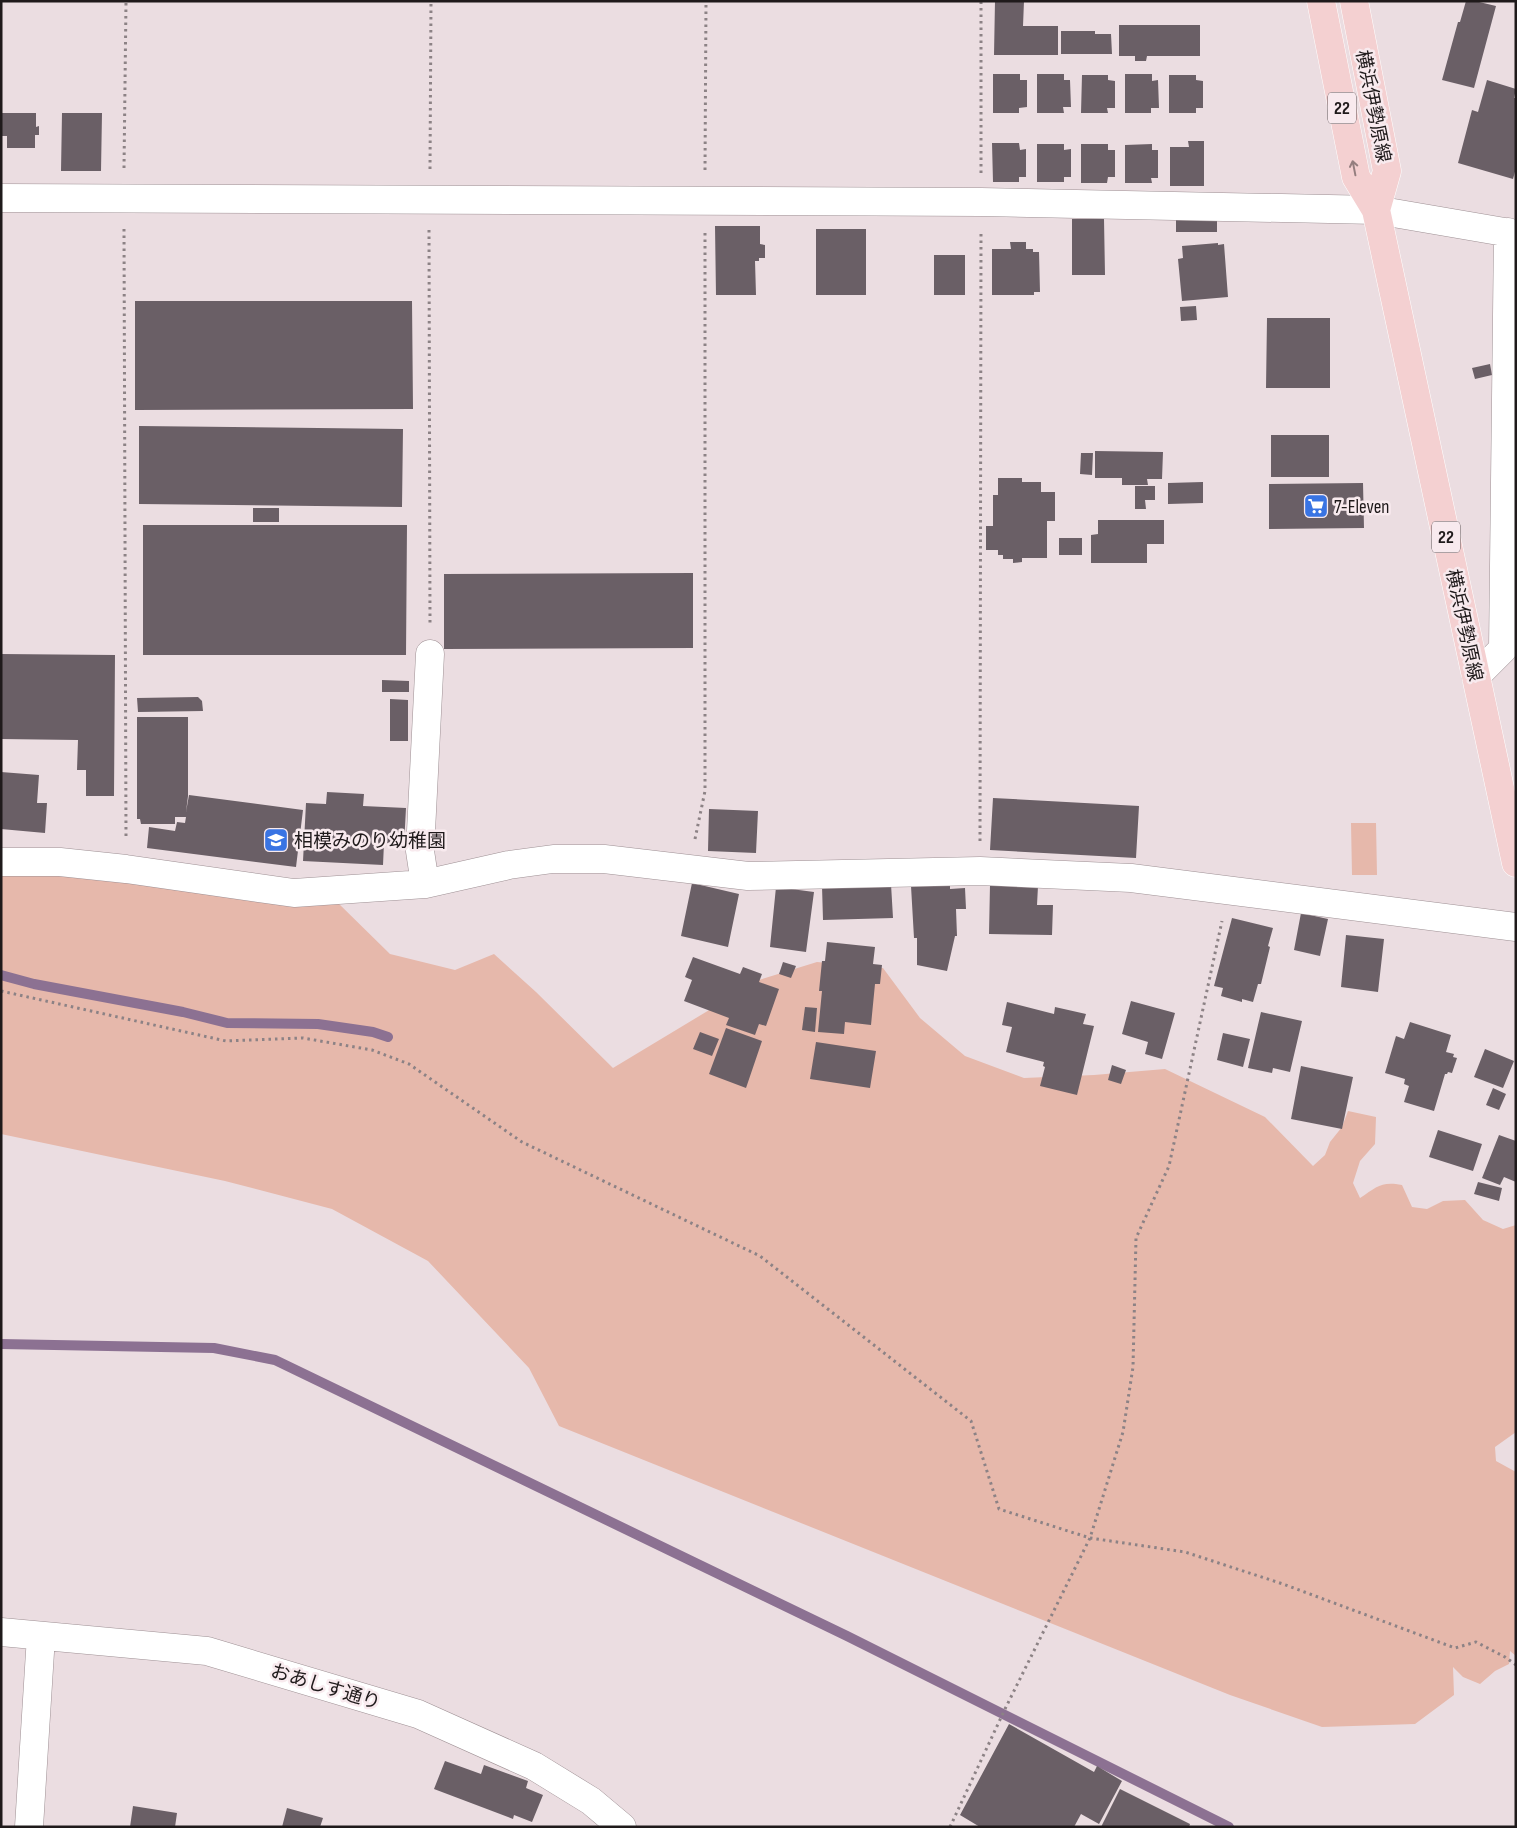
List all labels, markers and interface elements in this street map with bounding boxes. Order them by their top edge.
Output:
street label: 横浜伊勢原線 [1350,48,1395,164]
road number: 22 [1328,92,1356,124]
one-way arrow [1349,160,1358,176]
supermarket icon: 7-Eleven [1303,493,1329,519]
place label: 7-Eleven [1334,496,1389,519]
road number: 22 [1432,522,1460,552]
street label: 横浜伊勢原線 [1440,567,1487,683]
school or university icon: 相模みのり幼稚園 [263,827,289,853]
place label: 相模みのり幼稚園 [294,830,446,853]
street label: おあしす通り [268,1660,383,1715]

